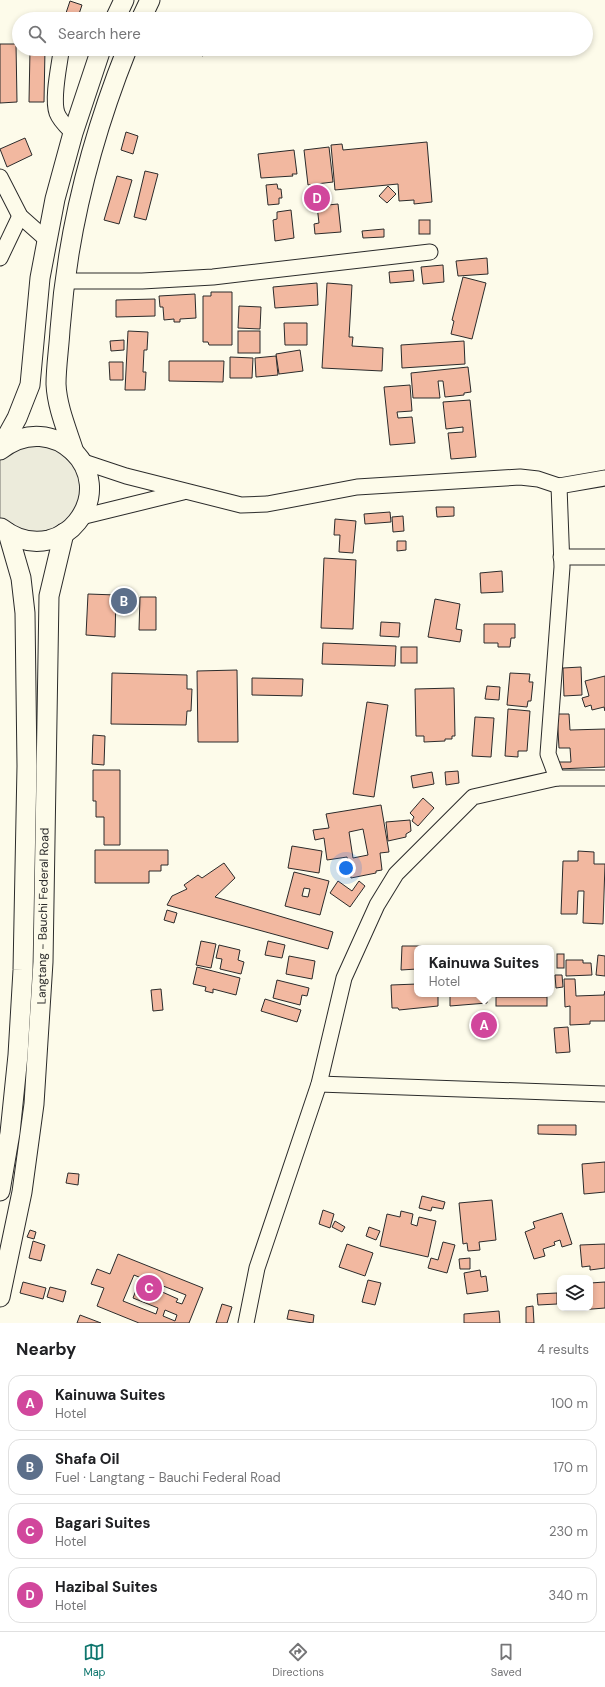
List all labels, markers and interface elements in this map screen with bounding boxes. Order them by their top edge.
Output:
search box [12,12,593,56]
icon: search [26,23,48,45]
text: Search here [58,24,141,44]
pin: D [304,183,330,213]
pin: B [111,586,137,616]
street label: Langtang - Bauchi Federal Road [33,828,53,1004]
your location [336,858,356,878]
popup [414,945,554,997]
text: Kainuwa Suites [429,953,539,973]
text: Hotel [429,973,460,990]
pin: A [471,1010,497,1040]
pin: C [136,1273,162,1303]
map controls [557,1275,593,1311]
button: layers [557,1275,593,1311]
text: Nearby [16,1338,76,1360]
text: 4 results [537,1341,589,1358]
text: Kainuwa Suites [55,1385,166,1405]
text: A [25,1395,35,1412]
text: 100 m [551,1395,588,1412]
text: Hotel [55,1405,87,1422]
text: Shafa Oil [55,1449,120,1469]
text: B [26,1459,34,1476]
text: 170 m [553,1459,588,1476]
text: Fuel · Langtang - Bauchi Federal Road [55,1469,281,1486]
text: Bagari Suites [55,1513,151,1533]
text: C [25,1523,35,1540]
text: 230 m [549,1523,588,1540]
text: Hotel [55,1533,87,1550]
text: Hazibal Suites [55,1577,158,1597]
text: D [25,1587,35,1604]
text: 340 m [548,1587,588,1604]
text: Hotel [55,1597,87,1614]
tab: Map [83,1641,106,1679]
tab: Directions [272,1641,324,1679]
tab: Saved [491,1641,522,1679]

